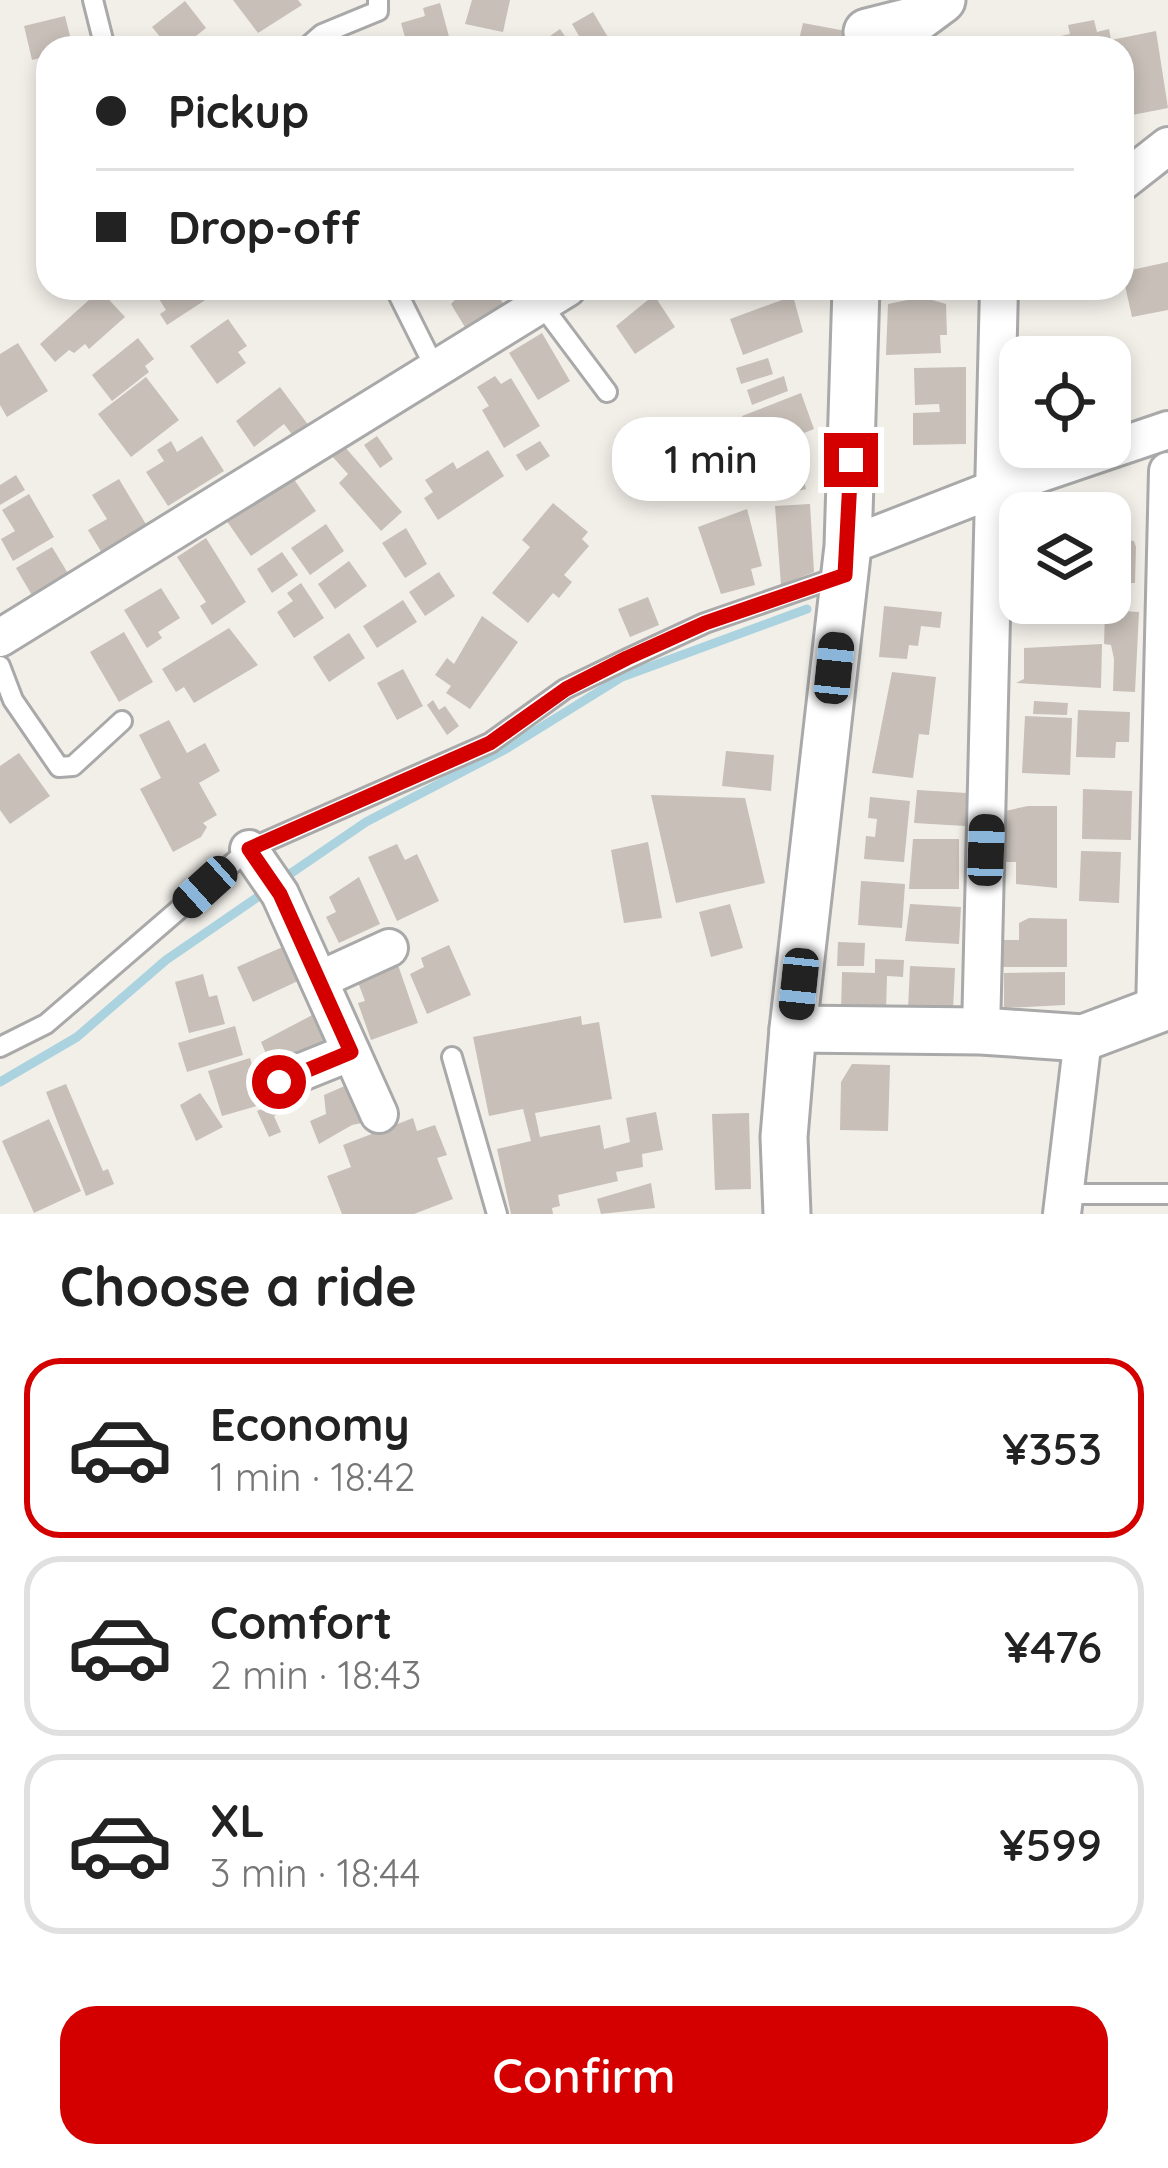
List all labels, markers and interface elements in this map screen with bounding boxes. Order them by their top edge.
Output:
text: Pickup [168,83,309,139]
text: Drop-off [168,199,360,255]
map controls [999,336,1131,624]
button: locate [999,336,1131,468]
callout: 1 min [611,418,809,502]
route end [824,433,878,487]
text: 1 min [664,434,758,483]
button: layers [999,492,1131,624]
car [812,630,856,706]
car [967,813,1005,887]
car [166,850,244,924]
car [777,946,821,1022]
route start [252,1055,306,1109]
text: Choose a ride [60,1252,417,1320]
icon: car [66,1394,174,1502]
text: Economy [210,1396,410,1452]
text: ¥353 [1002,1420,1102,1476]
text: 1 min · 18:42 [210,1452,415,1501]
icon: car [66,1592,174,1700]
text: Comfort [210,1594,392,1650]
text: ¥476 [1004,1618,1102,1674]
text: 2 min · 18:43 [210,1650,421,1699]
icon: car [66,1790,174,1898]
text: XL [210,1792,265,1848]
text: ¥599 [999,1816,1102,1872]
text: 3 min · 18:44 [210,1848,420,1897]
button: Confirm [60,2006,1108,2144]

